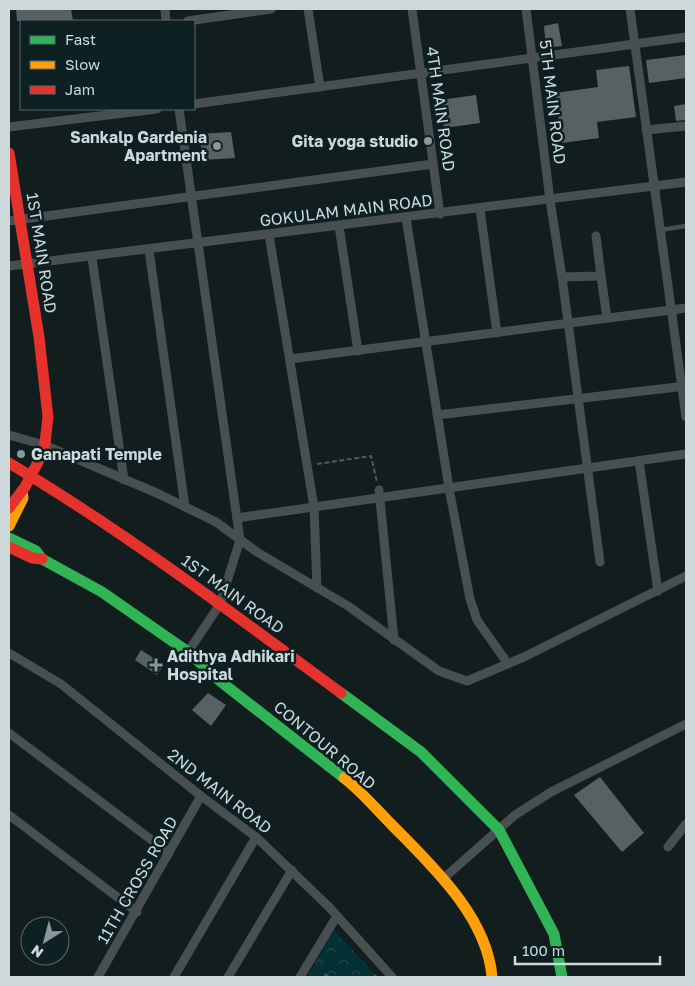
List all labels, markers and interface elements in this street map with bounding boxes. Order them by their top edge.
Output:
legend [20,20,195,110]
text: Fast [65,30,96,48]
street label: 5TH MAIN ROAD [535,39,571,165]
street label: 4TH MAIN ROAD [422,45,460,173]
text: Slow [65,55,100,73]
text: Jam [65,80,95,98]
place label: Sankalp Gardenia Apartment [70,127,207,165]
place label: Gita yoga studio [292,131,418,151]
marker: Gita yoga studio [422,135,434,147]
marker: Sankalp Gardenia Apartment [211,140,223,152]
street label: GOKULAM MAIN ROAD [258,189,434,231]
street label: 1ST MAIN ROAD [23,191,61,315]
place label: Ganapati Temple [31,444,162,464]
marker: Ganapati Temple [15,448,27,460]
street label: 1ST MAIN ROAD [178,550,288,638]
place label: Adithya Adhikari Hospital [167,646,295,684]
marker: Adithya Adhikari Hospital [149,658,163,672]
street label: CONTOUR ROAD [270,696,380,794]
street label: 2ND MAIN ROAD [164,744,276,838]
street label: 11TH CROSS ROAD [92,813,182,947]
north arrow [20,916,70,966]
scale bar [515,934,660,966]
text: 100 m [522,941,565,959]
text: N [28,942,46,962]

